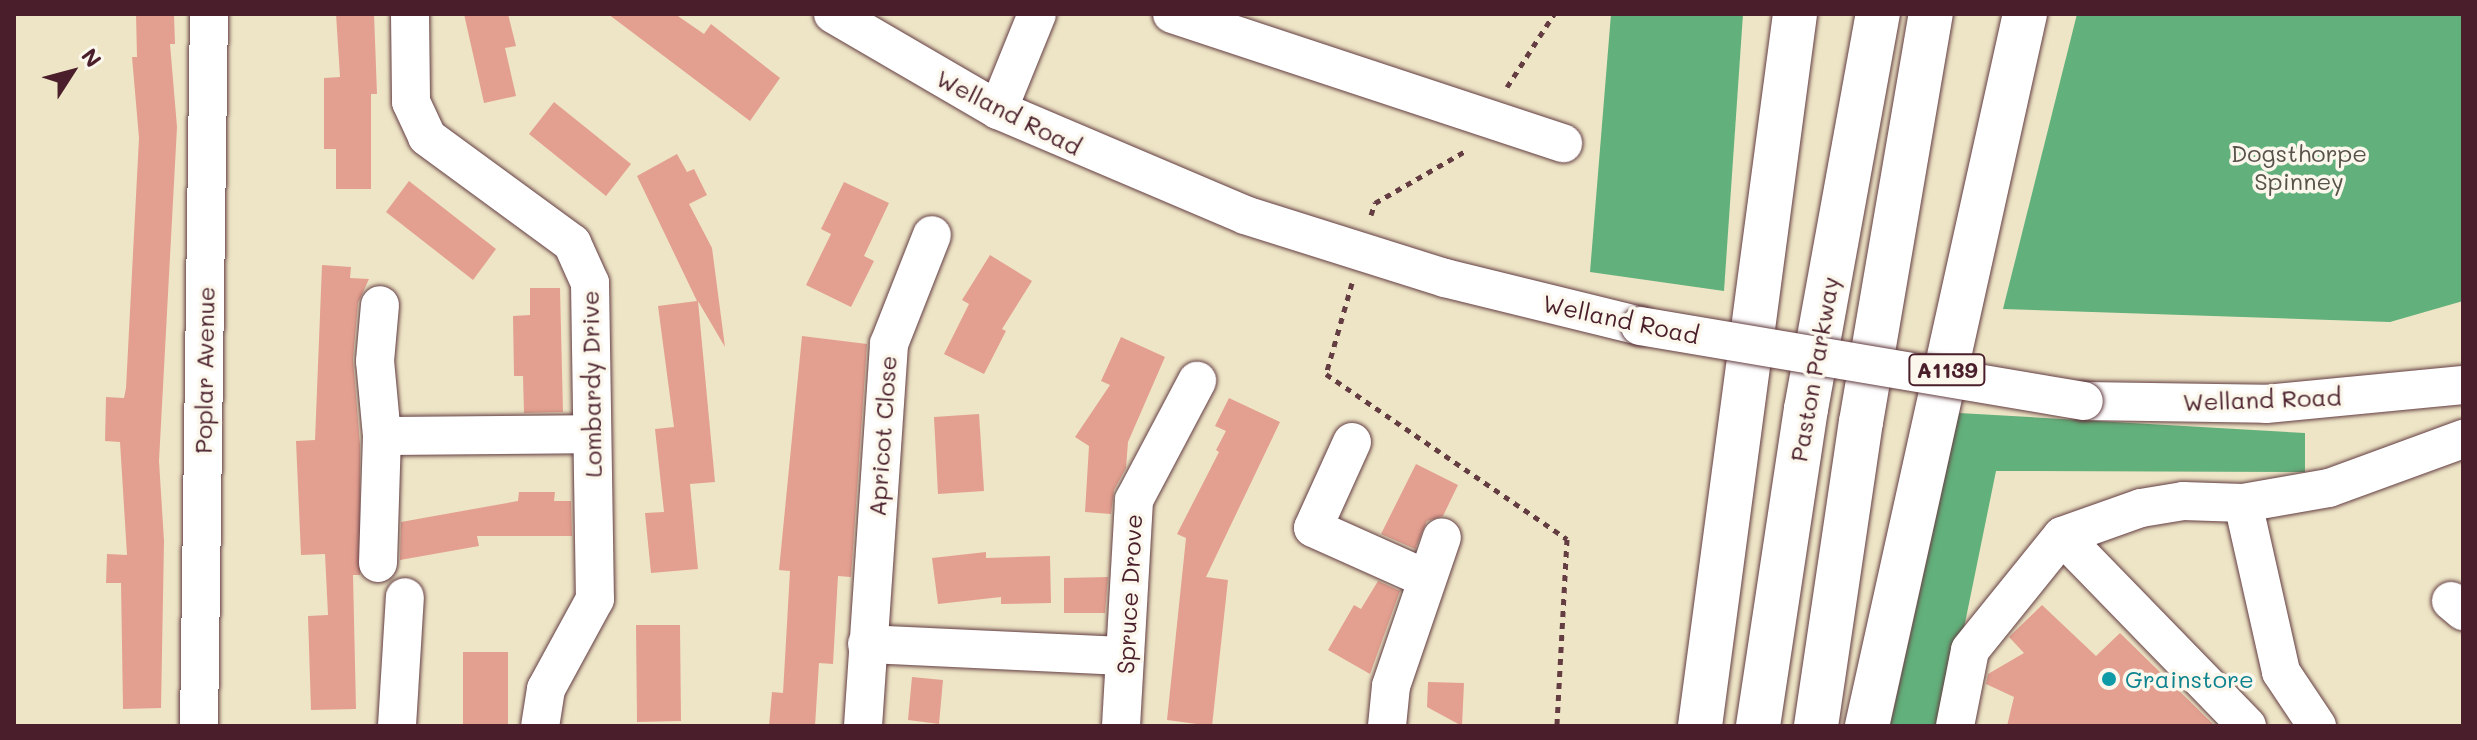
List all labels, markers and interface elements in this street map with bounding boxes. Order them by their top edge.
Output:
north arrow [32,32,112,112]
text: N [75,42,108,73]
street label: Welland Road [932,63,1086,161]
park label: Dogsthorpe Spinney [2231,139,2367,195]
street label: Paston Parkway [1784,274,1844,464]
street label: Poplar Avenue [188,286,220,454]
street label: Welland Road [1540,288,1702,350]
street label: Lombardy Drive [575,290,607,478]
road number: A1139 [1907,352,1987,388]
street label: Apricot Close [862,355,902,517]
street label: Welland Road [2182,382,2342,416]
street label: Spruce Drove [1110,513,1148,675]
place label: Grainstore [2125,665,2254,693]
marker: Grainstore [2100,670,2118,688]

